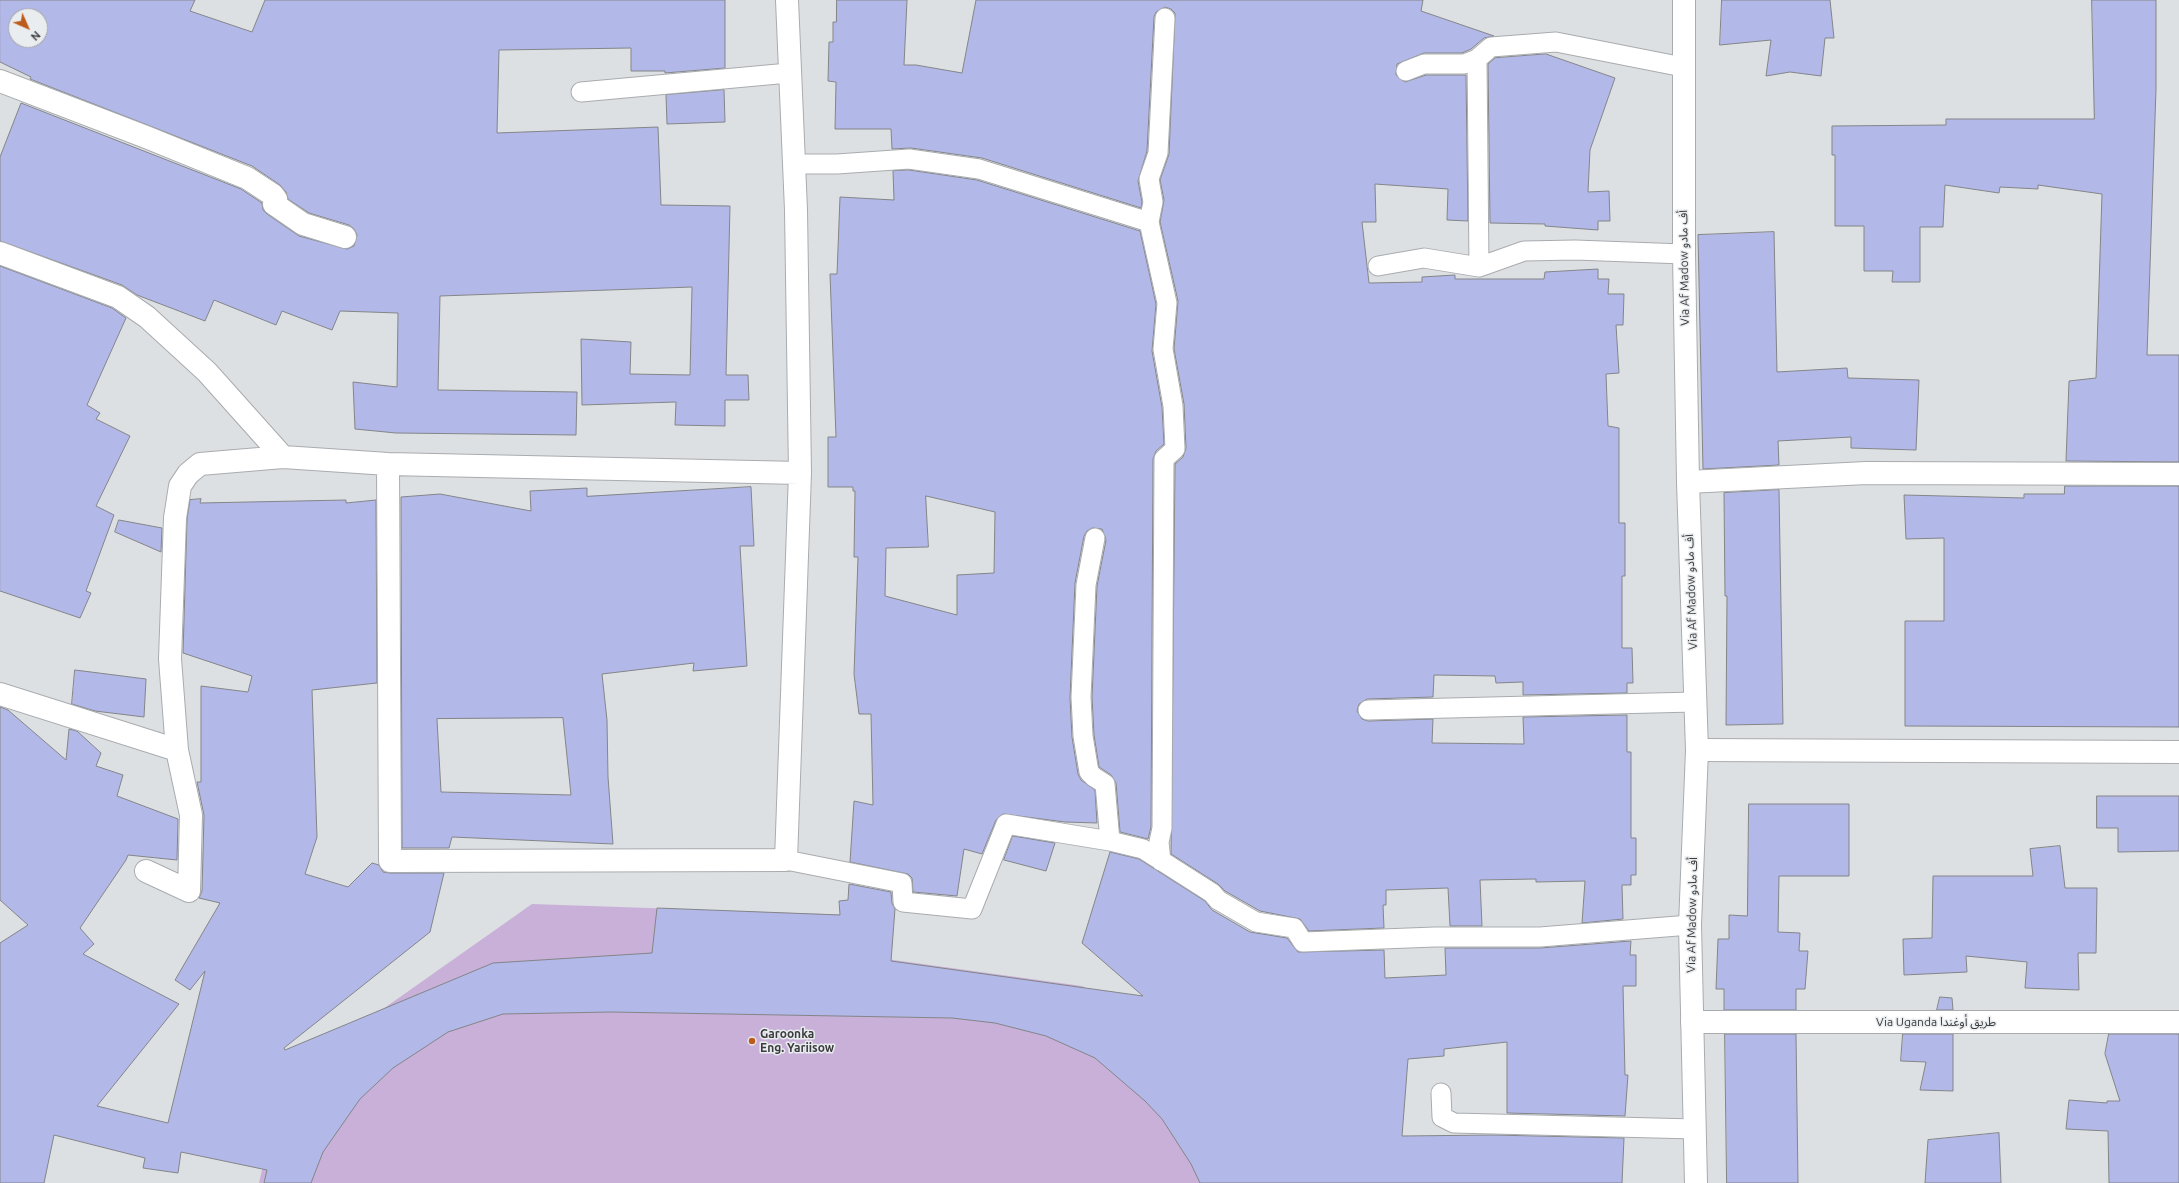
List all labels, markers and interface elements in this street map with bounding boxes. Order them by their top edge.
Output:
north arrow [8,8,48,48]
text: N [29,29,43,43]
street label: Via Af Madow أف مادو [1676,210,1692,326]
street label: Via Af Madow أف مادو [1682,534,1700,650]
street label: Via Af Madow أف مادو [1684,857,1700,973]
street label: Via Uganda طريق أوغندا [1876,1015,1996,1029]
place label: Garoonka Eng. Yariisow [760,1027,834,1055]
marker: Garoonka Eng. Yariisow [747,1036,757,1046]

